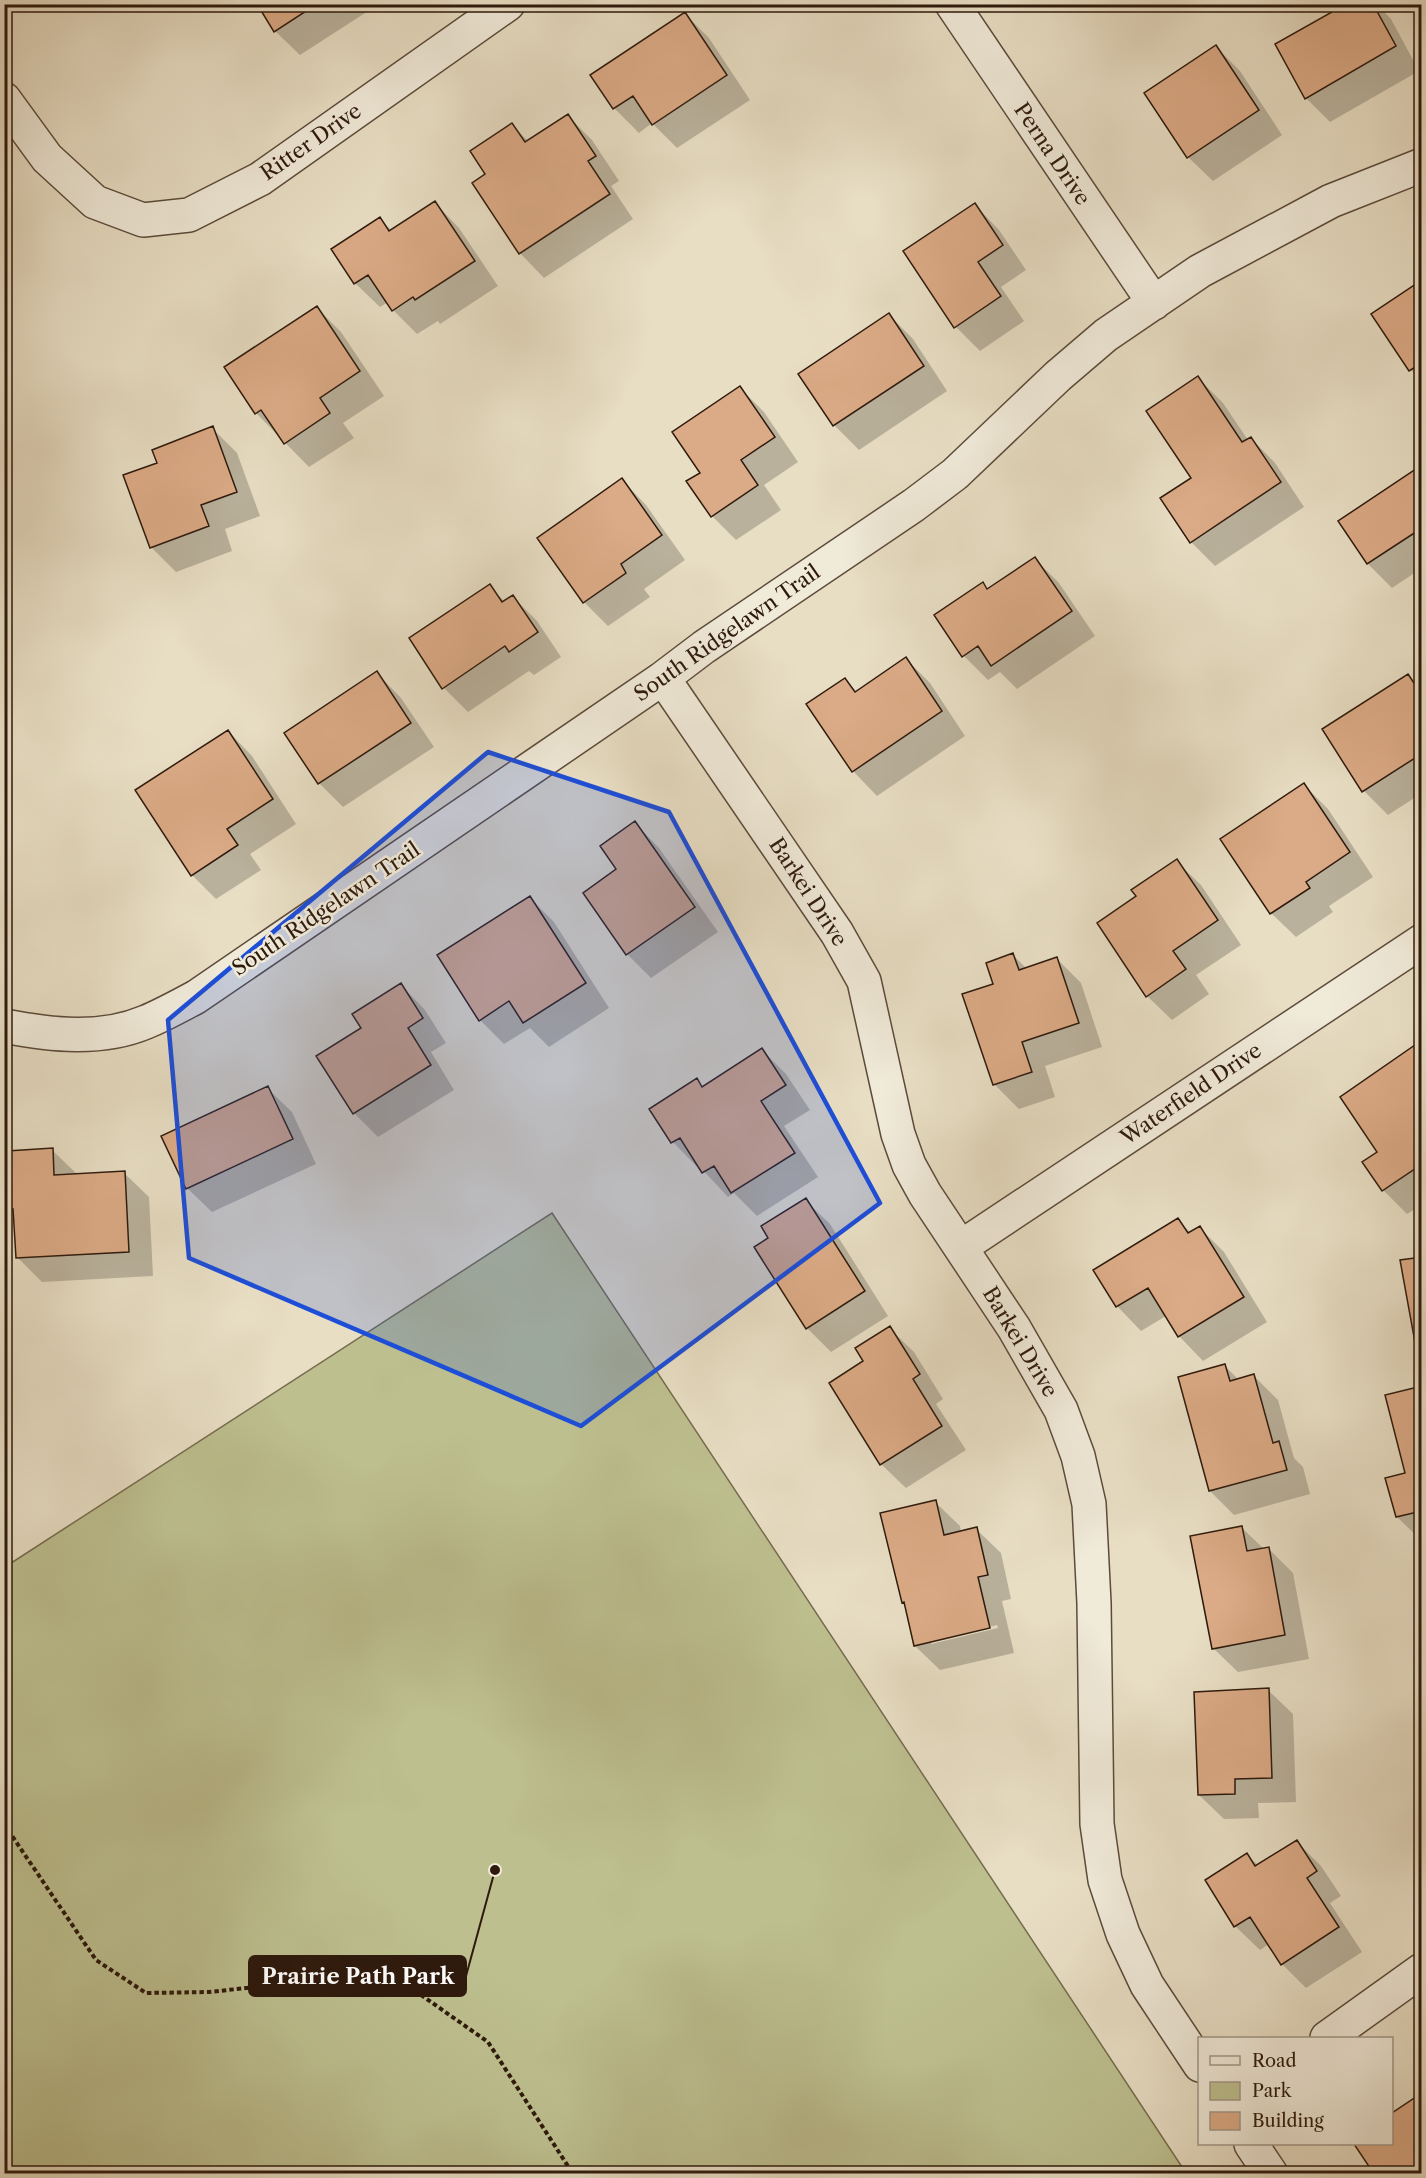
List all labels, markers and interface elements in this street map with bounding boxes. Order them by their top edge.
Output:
street label: Ritter Drive [256,98,366,185]
street label: Perna Drive [1009,98,1096,210]
street label: South Ridgelawn Trail [629,559,824,706]
street label: Barkei Drive [764,833,853,951]
street label: South Ridgelawn Trail [227,836,424,981]
street label: Waterfield Drive [1115,1037,1266,1150]
street label: Barkei Drive [978,1282,1063,1401]
callout: Prairie Path Park [249,1956,466,1996]
text: Prairie Path Park [262,1963,455,1990]
legend [1198,2037,1393,2145]
text: Road [1252,2050,1297,2072]
text: Park [1252,2080,1293,2102]
text: Building [1252,2110,1324,2132]

